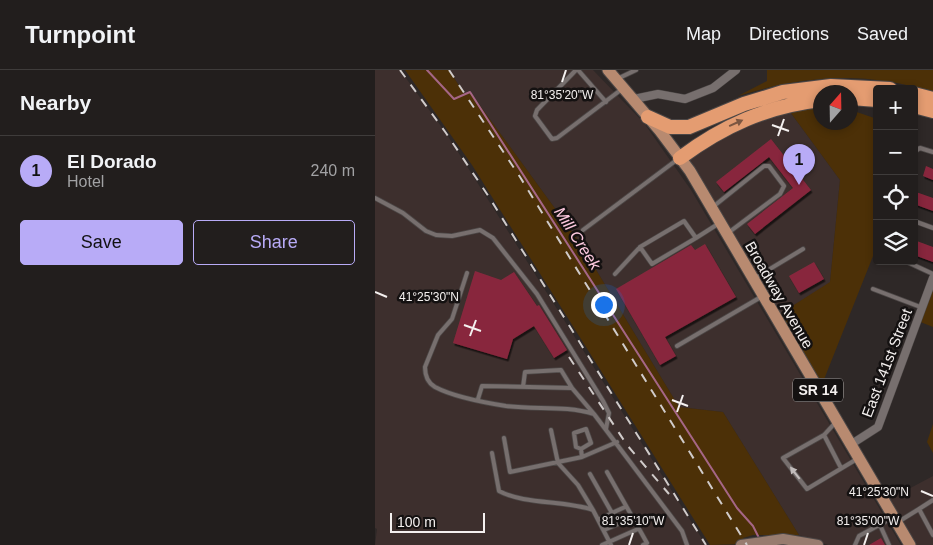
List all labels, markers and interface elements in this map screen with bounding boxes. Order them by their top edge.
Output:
text: Turnpoint [25,21,135,48]
text: Map [686,24,721,44]
text: Directions [749,24,829,44]
text: Saved [857,24,908,44]
north arrow [813,85,858,130]
map controls [873,85,918,265]
button: + [873,85,918,130]
text: 81°35'20"W [531,88,594,102]
text: Nearby [20,91,91,114]
one-way arrow [729,118,743,126]
button: − [873,130,918,175]
pin: 1 [783,144,815,185]
text: El Dorado [67,151,157,172]
text: 1 [32,162,40,179]
text: 240 m [311,162,355,179]
text: Hotel [67,173,104,190]
button: locate [873,175,918,220]
water label: Mill Creek [551,204,605,274]
button: Save [20,220,183,265]
button: Share [193,220,355,265]
button: layers [873,220,918,265]
street label: Broadway Avenue [742,238,817,351]
text: 41°25'30"N [399,290,459,304]
your location [591,292,617,318]
street label: East 141st Street [858,305,915,420]
road number: SR 14 [793,378,843,402]
one-way arrow [789,467,800,480]
text: 41°25'30"N [849,485,909,499]
scale bar [390,510,485,533]
text: 100 m [397,514,436,530]
text: 81°35'10"W [602,514,665,528]
text: 81°35'00"W [837,514,900,528]

